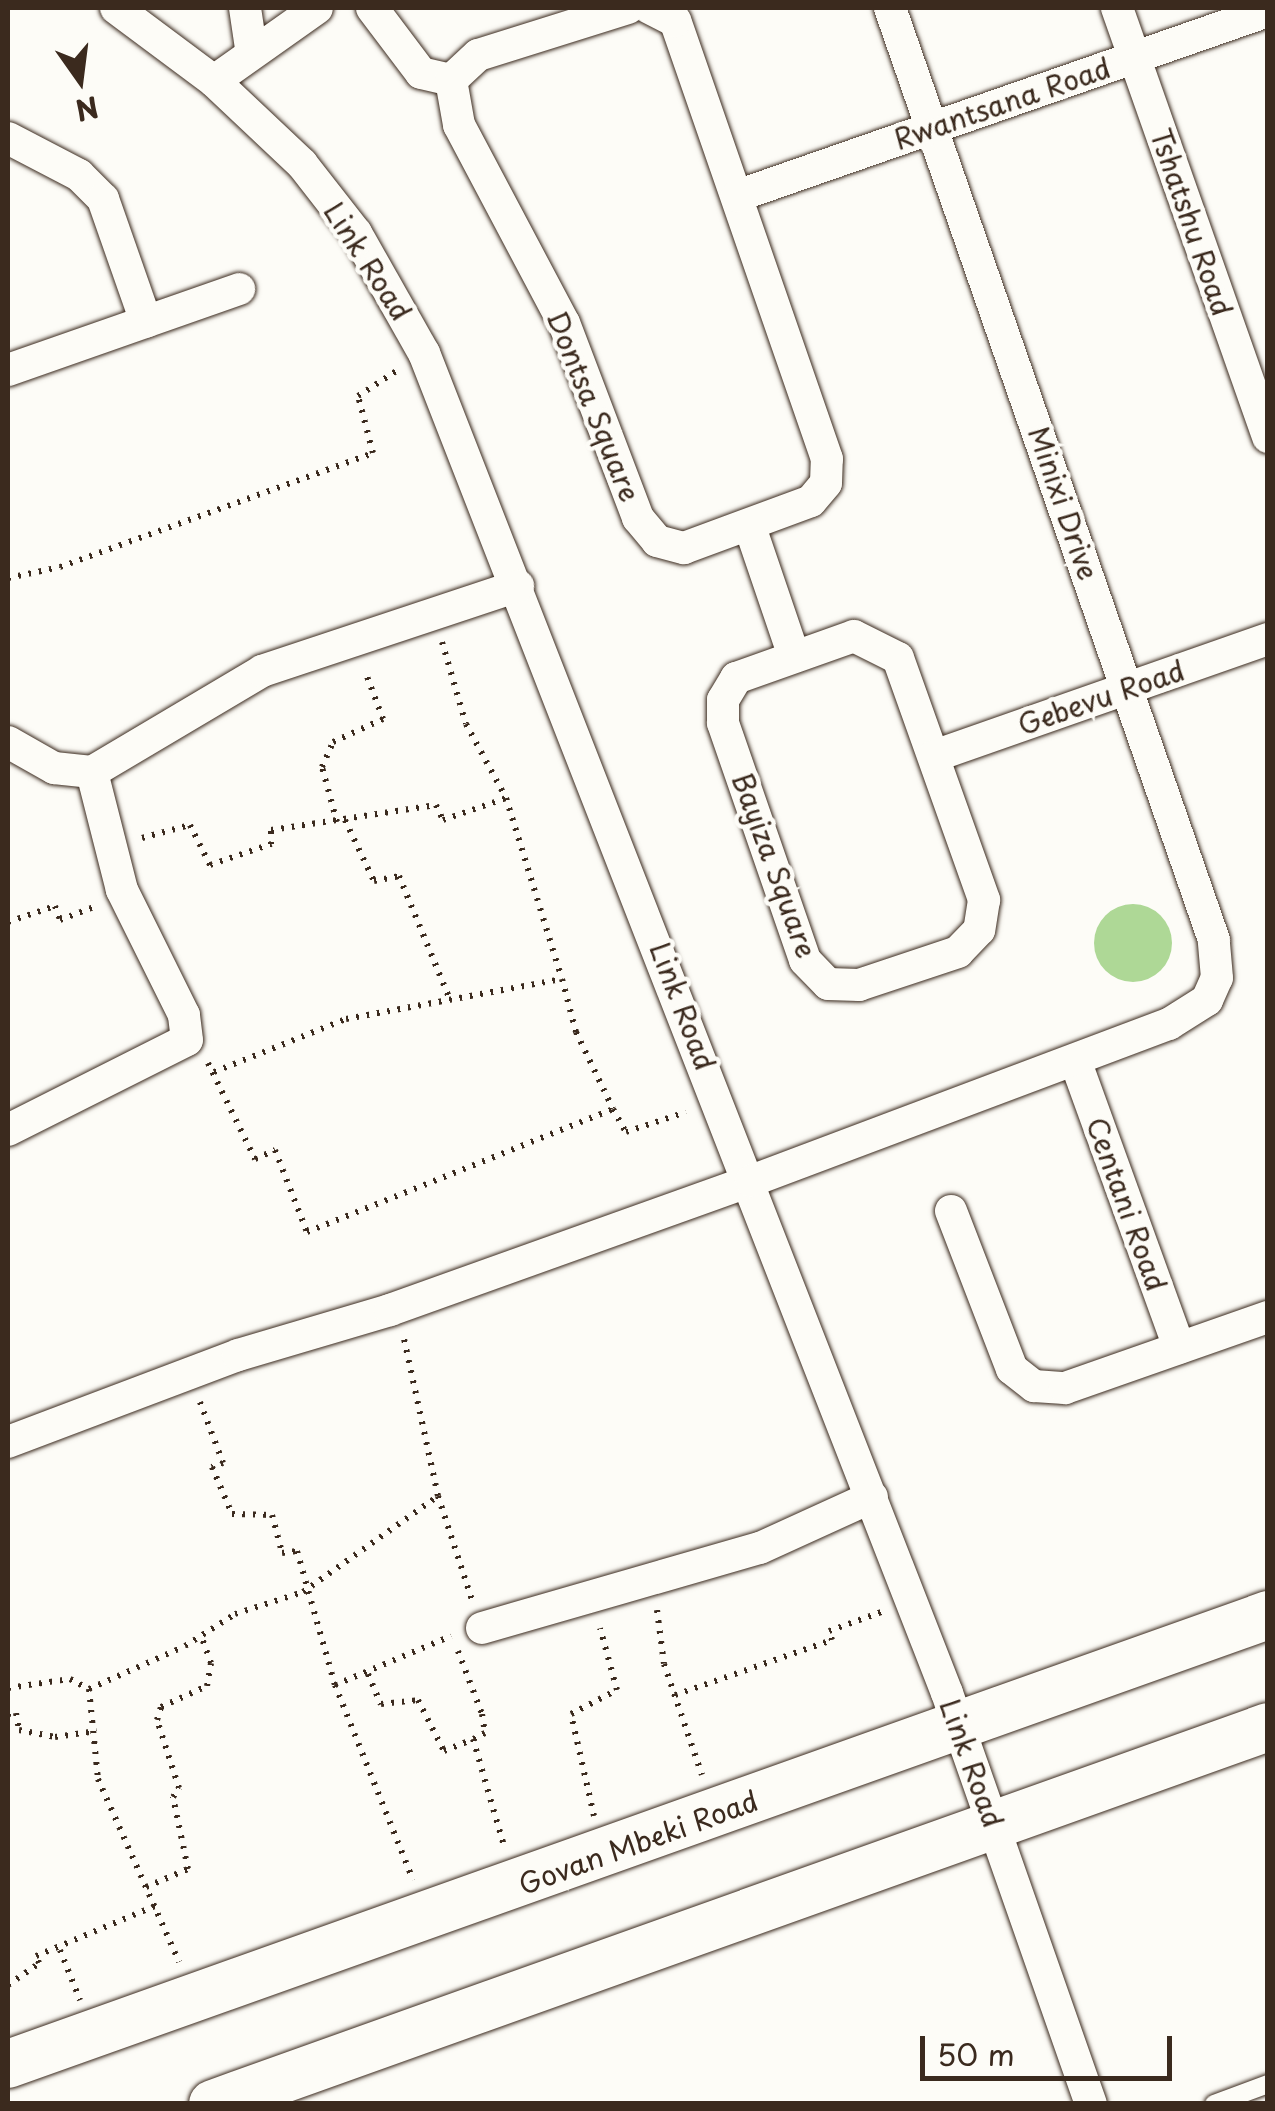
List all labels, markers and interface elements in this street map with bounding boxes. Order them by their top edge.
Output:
north arrow [30,30,130,130]
street label: Rwantsana Road [889,50,1115,156]
text: N [71,86,103,133]
street label: Tshatshu Road [1144,125,1240,319]
street label: Link Road [317,195,419,327]
street label: Dontsa Square [540,306,648,506]
street label: Minixi Drive [1022,421,1106,585]
street label: Gebevu Road [1013,653,1189,741]
street label: Bayiza Square [726,768,824,962]
street label: Link Road [643,937,723,1075]
street label: Centani Road [1080,1112,1174,1296]
street label: Link Road [933,1694,1011,1832]
street label: Govan Mbeki Road [513,1783,763,1901]
scale bar [925,2016,1178,2078]
text: 50 m [937,2031,1015,2076]

